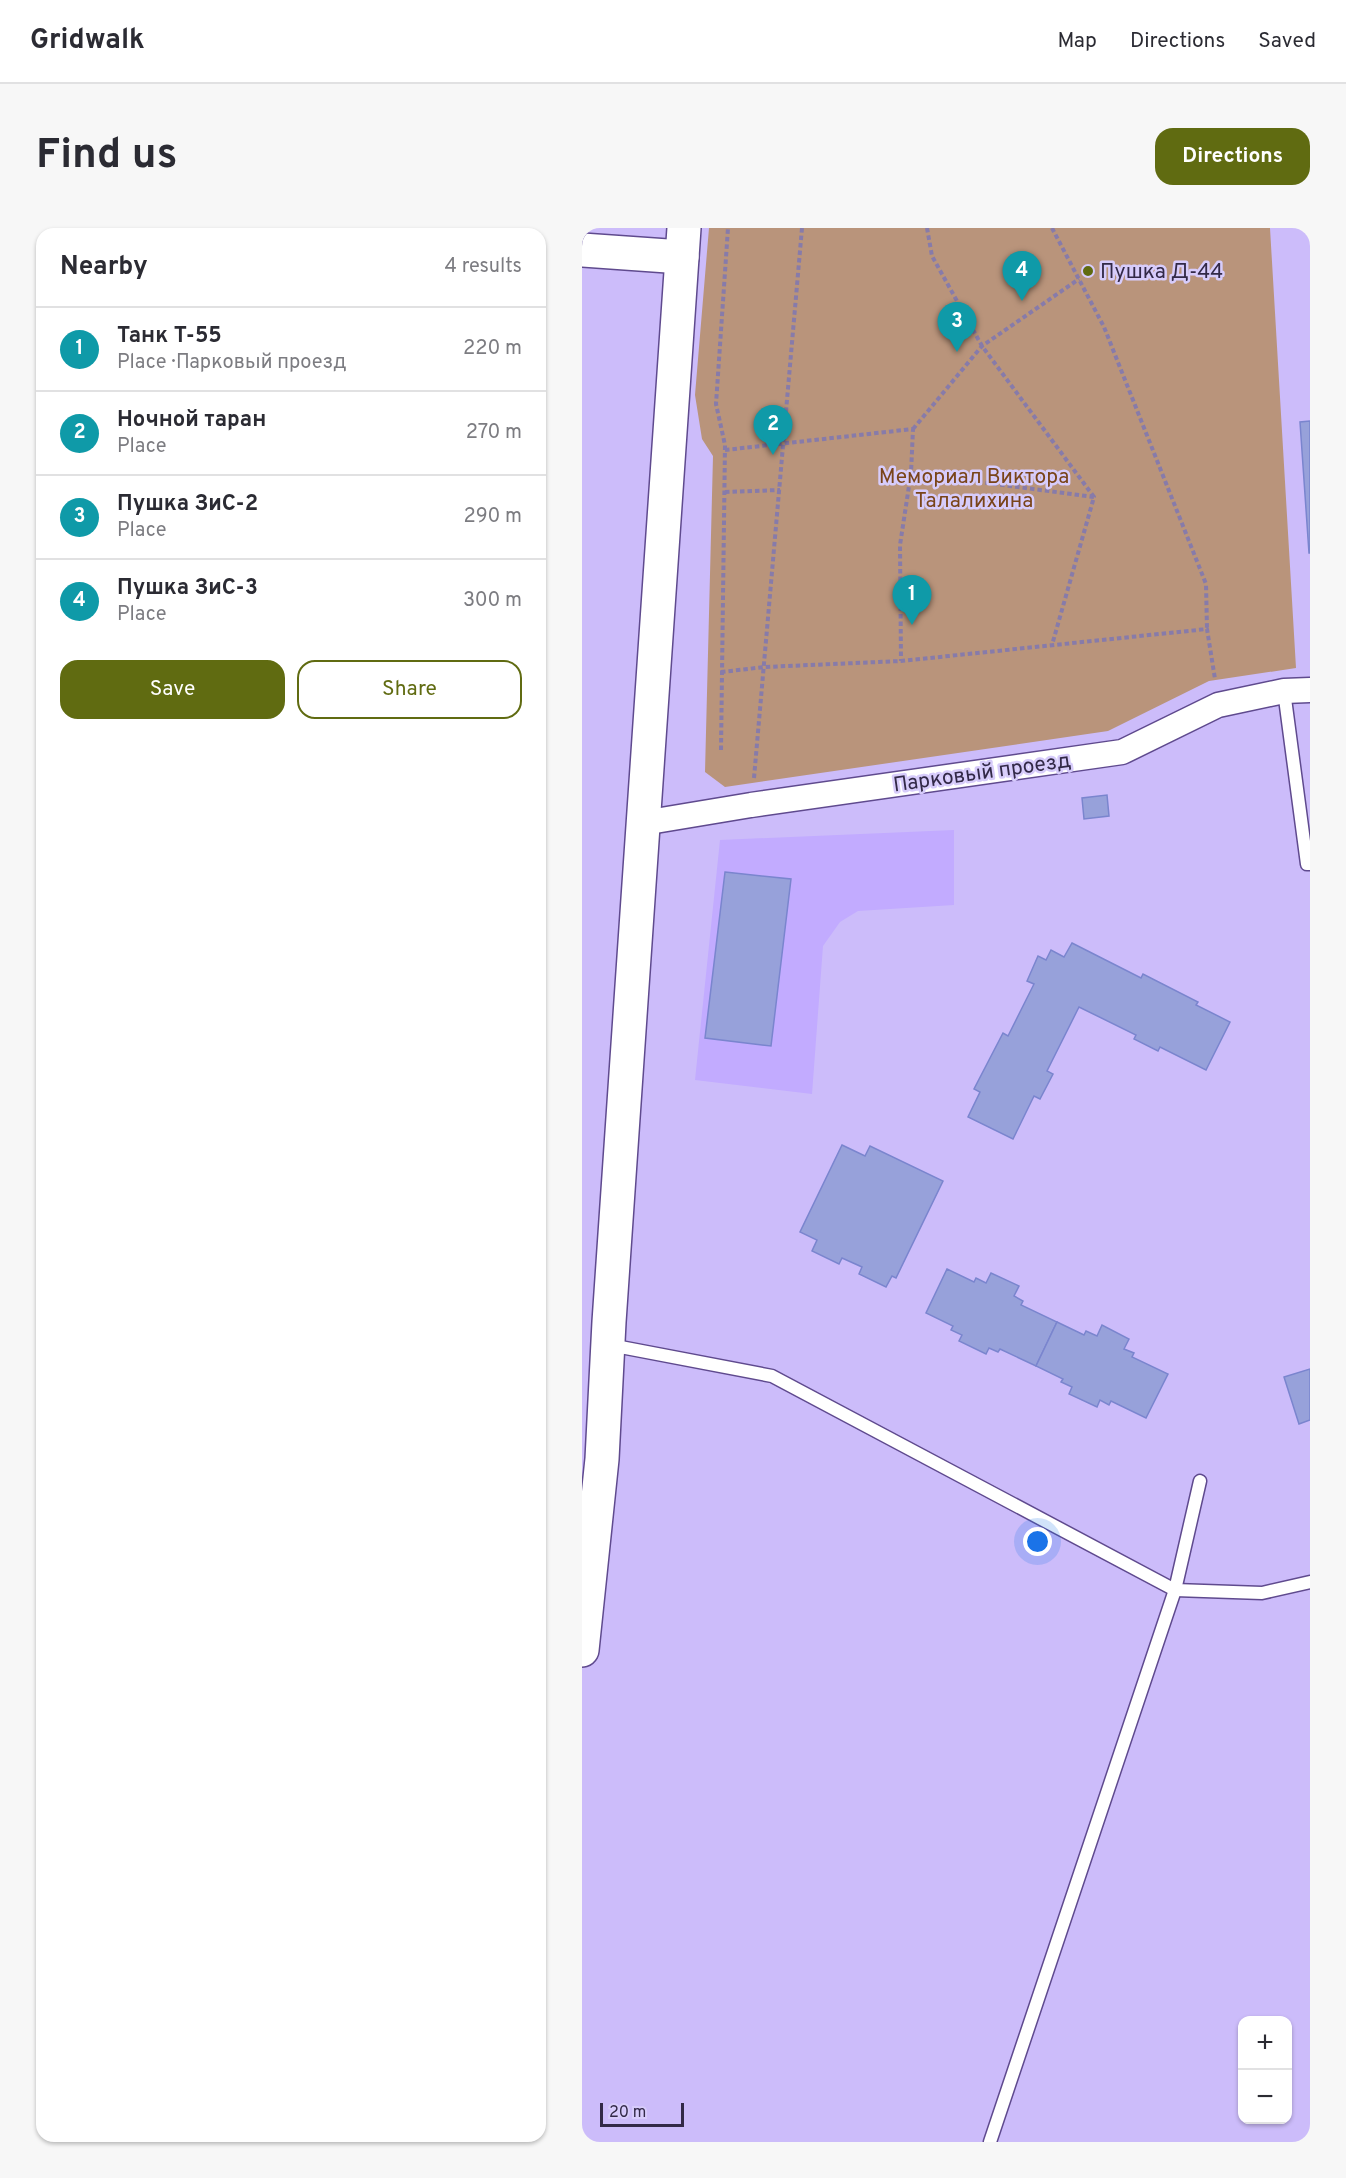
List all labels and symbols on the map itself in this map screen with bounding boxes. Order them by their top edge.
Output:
pin: 4 [1002,251,1042,301]
place label: Пушка Д-44 [1100,259,1223,286]
marker: Пушка Д-44 [1081,264,1095,278]
pin: 3 [938,302,976,352]
pin: 2 [754,406,792,455]
park label: Мемориал Виктора Талалихина [879,464,1069,515]
pin: 1 [892,576,932,625]
street label: Парковый проезд [892,748,1073,799]
your location [1023,1527,1052,1556]
scale bar [600,2100,684,2128]

